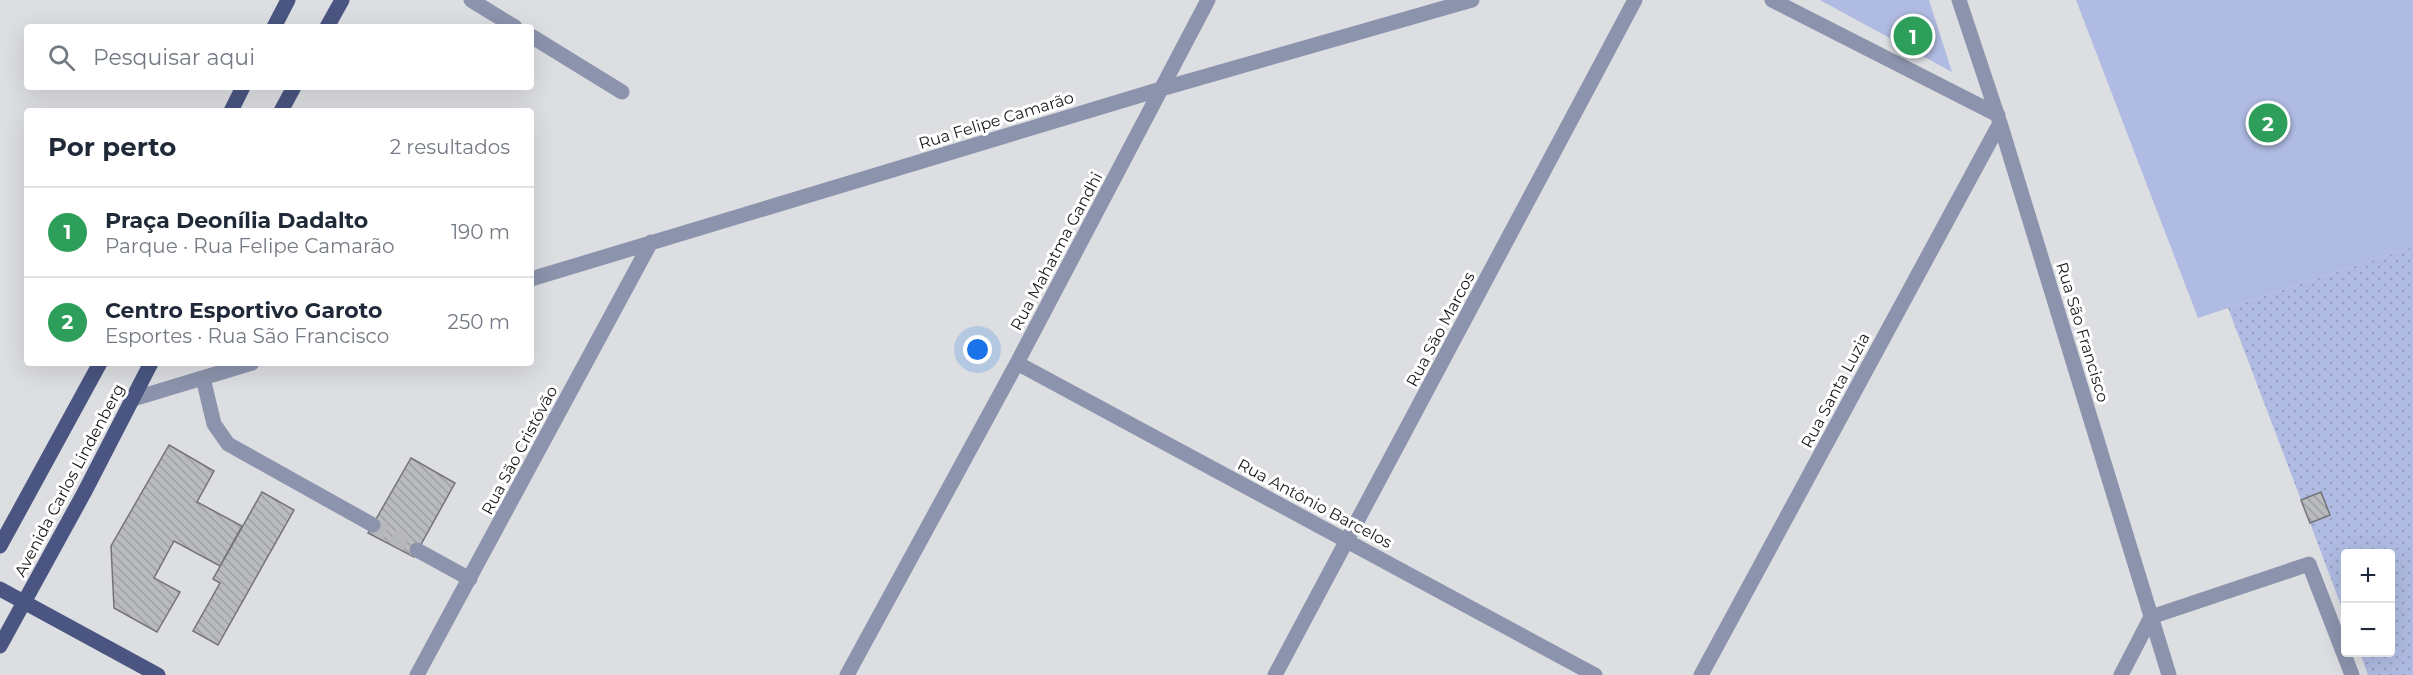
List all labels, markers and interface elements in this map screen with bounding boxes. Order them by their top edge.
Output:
pin: 1 [1894,14,1932,58]
search box [24,24,534,90]
icon: search [45,41,78,74]
text: Pesquisar aqui [93,44,255,71]
street label: Rua Felipe Camarão [916,88,1076,153]
pin: 2 [2248,100,2288,146]
text: Por perto [48,131,176,163]
text: 2 resultados [390,135,510,159]
street label: Rua Mahatma Gandhi [1007,169,1106,334]
text: Praça Deonília Dadalto [105,207,368,234]
text: 1 [64,220,71,244]
text: 190 m [451,220,510,244]
text: Parque · Rua Felipe Camarão [105,234,395,258]
street label: Rua São Francisco [2052,260,2113,404]
street label: Rua São Marcos [1402,269,1479,390]
text: Centro Esportivo Garoto [105,297,382,324]
text: 2 [62,310,73,334]
text: 250 m [448,310,510,334]
text: Esportes · Rua São Francisco [105,324,389,348]
street label: Rua Santa Luzia [1797,329,1874,451]
your location [963,335,992,364]
street label: Avenida Carlos Lindenberg [10,381,128,580]
street label: Rua São Cristóvão [477,383,561,518]
street label: Rua Antônio Barcelos [1234,455,1395,552]
map controls [2341,549,2395,657]
button: + [2341,549,2395,603]
button: − [2341,603,2395,657]

